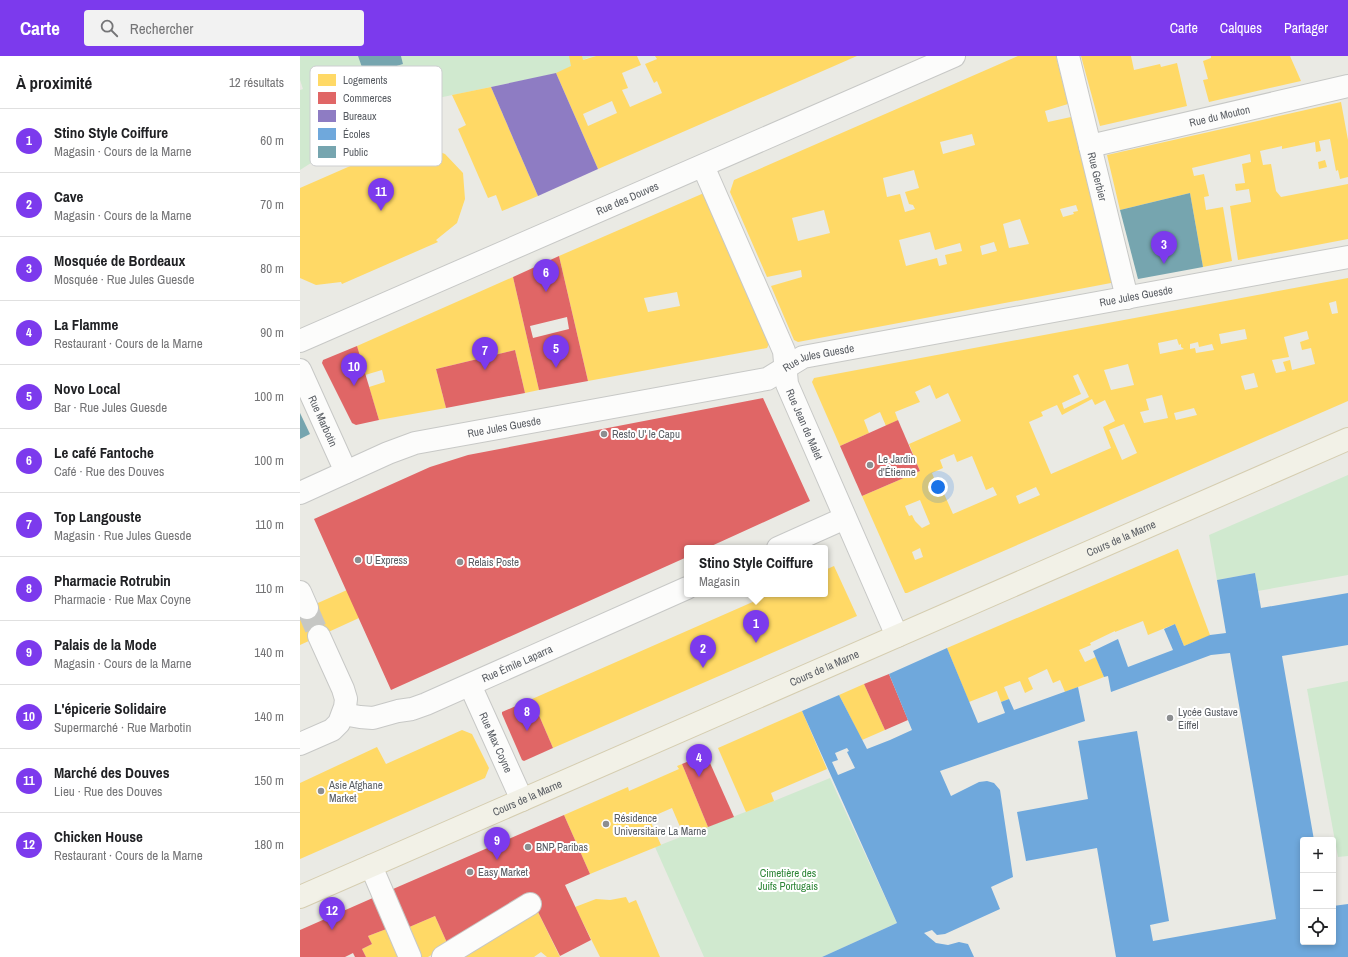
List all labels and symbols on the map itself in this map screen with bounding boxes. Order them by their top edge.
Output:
legend [310,66,442,166]
text: Logements [343,73,388,87]
text: Commerces [343,91,392,105]
street label: Rue du Mouton [1188,102,1251,130]
text: Bureaux [343,109,377,123]
text: Écoles [343,127,371,141]
text: Public [343,145,369,159]
street label: Rue Gerbier [1085,151,1110,202]
pin: 11 [368,178,394,211]
street label: Rue des Douves [594,178,661,218]
pin: 3 [1151,231,1177,264]
pin: 6 [533,259,559,292]
street label: Rue Jules Guesde [1098,282,1174,309]
pin: 5 [543,335,569,368]
pin: 7 [472,337,498,370]
street label: Rue Jules Guesde [780,341,855,375]
pin: 10 [341,353,367,386]
street label: Rue Jean de Malet [783,387,826,462]
street label: Rue Marbotin [305,393,341,449]
street label: Rue Jules Guesde [466,413,542,440]
place label: Resto U' le Capu [612,427,680,441]
marker: Resto U' le Capu [599,429,609,439]
place label: Le Jardin d'Étienne [878,452,916,479]
marker: Le Jardin d'Étienne [865,460,875,470]
your location [928,477,948,497]
street label: Cours de la Marne [1084,517,1158,560]
place label: U Express [366,553,408,567]
marker: U Express [353,555,363,565]
place label: Relais Poste [468,555,519,569]
marker: Relais Poste [455,557,465,567]
pin: 1 [743,610,769,643]
pin: 2 [690,635,716,668]
street label: Rue Émile Laparra [480,642,555,685]
street label: Cours de la Marne [787,647,861,689]
pin: 8 [514,698,540,731]
place label: Lycée Gustave Eiffel [1178,705,1238,732]
street label: Rue Max Coyne [476,710,516,775]
marker: Lycée Gustave Eiffel [1165,713,1175,723]
pin: 4 [686,744,712,777]
street label: Cours de la Marne [490,776,564,819]
place label: Asie Afghane Market [328,778,383,805]
marker: Asie Afghane Market [316,786,326,796]
place label: Résidence Universitaire La Marne [614,811,706,838]
marker: Résidence Universitaire La Marne [601,819,611,829]
pin: 9 [484,827,510,860]
place label: BNP Paribas [536,840,588,854]
marker: BNP Paribas [523,842,533,852]
place label: Easy Market [478,865,529,879]
park label: Cimetière des Juifs Portugais [758,866,819,893]
marker: Easy Market [465,867,475,877]
pin: 12 [319,897,345,930]

